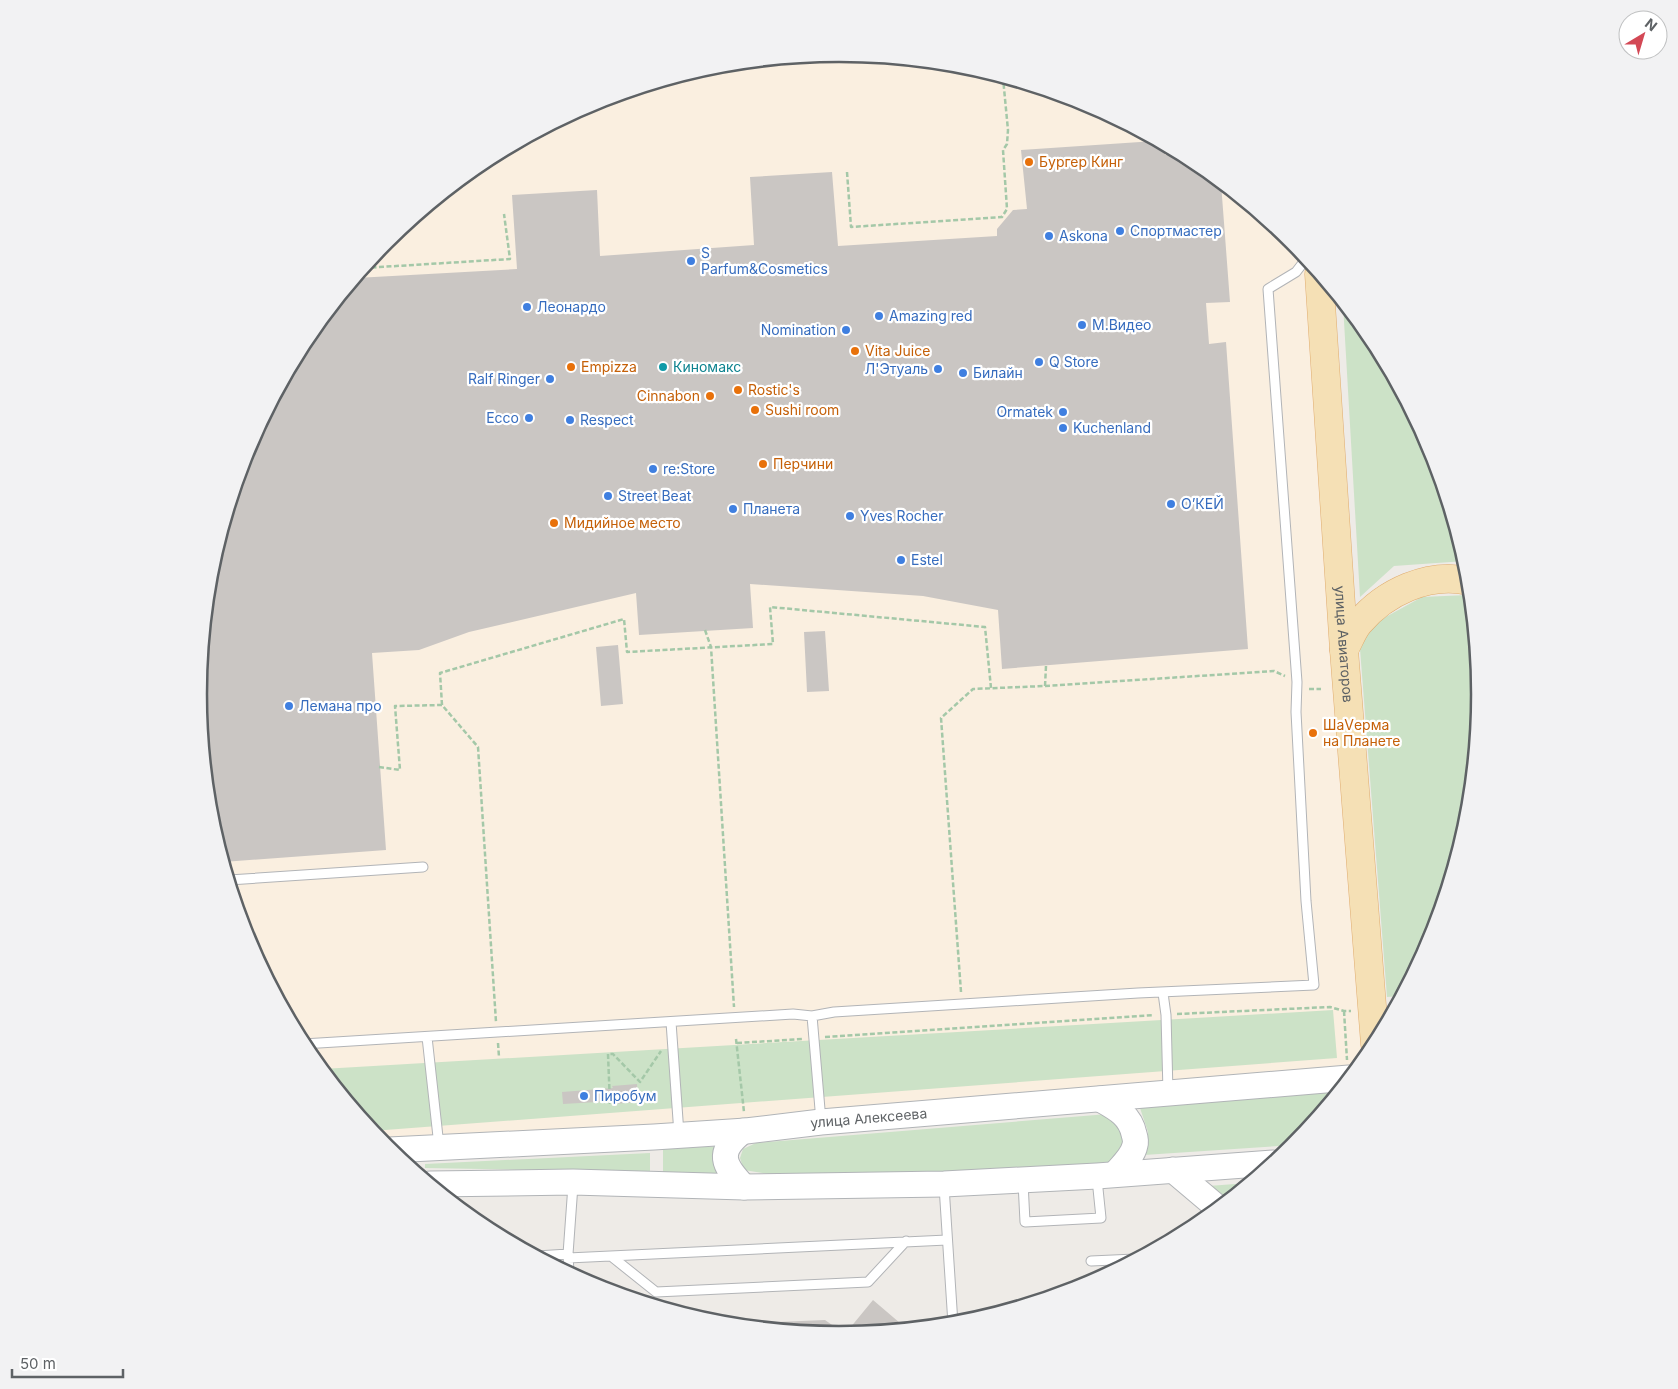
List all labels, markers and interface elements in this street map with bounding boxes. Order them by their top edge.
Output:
north arrow [1618,10,1668,60]
text: N [1642,14,1661,34]
place label: Бургер Кинг [1039,153,1123,170]
marker: Бургер Кинг [1023,156,1035,168]
place label: Спортмастер [1130,222,1222,239]
marker: Спортмастер [1114,225,1126,237]
place label: Askona [1059,227,1108,244]
marker: Askona [1043,230,1055,242]
place label: S Parfum&Cosmetics [701,244,828,277]
marker: S Parfum&Cosmetics [685,255,697,267]
place label: Леонардо [537,298,606,315]
marker: Леонардо [521,301,533,313]
place label: Amazing red [889,307,972,324]
marker: Amazing red [873,310,885,322]
place label: М.Видео [1092,316,1151,333]
marker: М.Видео [1076,319,1088,331]
place label: Nomination [761,321,836,338]
marker: Nomination [840,324,852,336]
place label: Vita Juice [865,342,930,359]
marker: Vita Juice [849,345,861,357]
place label: Q Store [1049,353,1099,370]
marker: Q Store [1033,356,1045,368]
place label: Empizza [581,358,637,375]
place label: Киномакс [673,358,741,375]
place label: Л'Этуаль [865,360,928,377]
marker: Empizza [565,361,577,373]
marker: Киномакс [657,361,669,373]
marker: Л'Этуаль [932,363,944,375]
place label: Билайн [973,364,1023,381]
marker: Билайн [957,367,969,379]
place label: Ralf Ringer [468,370,540,387]
marker: Ralf Ringer [544,373,556,385]
place label: Rostic's [748,381,800,398]
marker: Rostic's [732,384,744,396]
place label: Cinnabon [637,387,700,404]
marker: Cinnabon [704,390,716,402]
place label: Sushi room [765,401,839,418]
place label: Ormatek [996,403,1053,420]
marker: Sushi room [749,404,761,416]
marker: Ormatek [1057,406,1069,418]
place label: Ecco [486,409,519,426]
place label: Respect [580,411,634,428]
marker: Ecco [523,412,535,424]
marker: Respect [564,414,576,426]
place label: Kuchenland [1073,419,1151,436]
marker: Kuchenland [1057,422,1069,434]
place label: Перчини [773,455,833,472]
marker: Перчини [757,458,769,470]
place label: re:Store [663,460,715,477]
marker: re:Store [647,463,659,475]
place label: Street Beat [618,487,692,504]
marker: Street Beat [602,490,614,502]
place label: О’КЕЙ [1181,494,1224,512]
marker: О’КЕЙ [1165,498,1177,510]
place label: Планета [743,500,800,517]
marker: Планета [727,503,739,515]
place label: Yves Rocher [860,507,944,524]
marker: Yves Rocher [844,510,856,522]
place label: Мидийное место [564,514,681,531]
marker: Мидийное место [548,517,560,529]
place label: Estel [911,551,943,568]
marker: Estel [895,554,907,566]
street label: улица Авиаторов [1332,585,1357,703]
place label: Лемана про [299,697,382,714]
marker: Лемана про [283,700,295,712]
place label: ШаVерма на Планете [1323,716,1400,749]
marker: ШаVерма на Планете [1307,727,1319,739]
place label: Пиробум [594,1087,657,1104]
marker: Пиробум [578,1090,590,1102]
street label: улица Алексеева [809,1104,928,1131]
scale bar [12,1346,124,1378]
text: 50 m [20,1354,56,1373]

